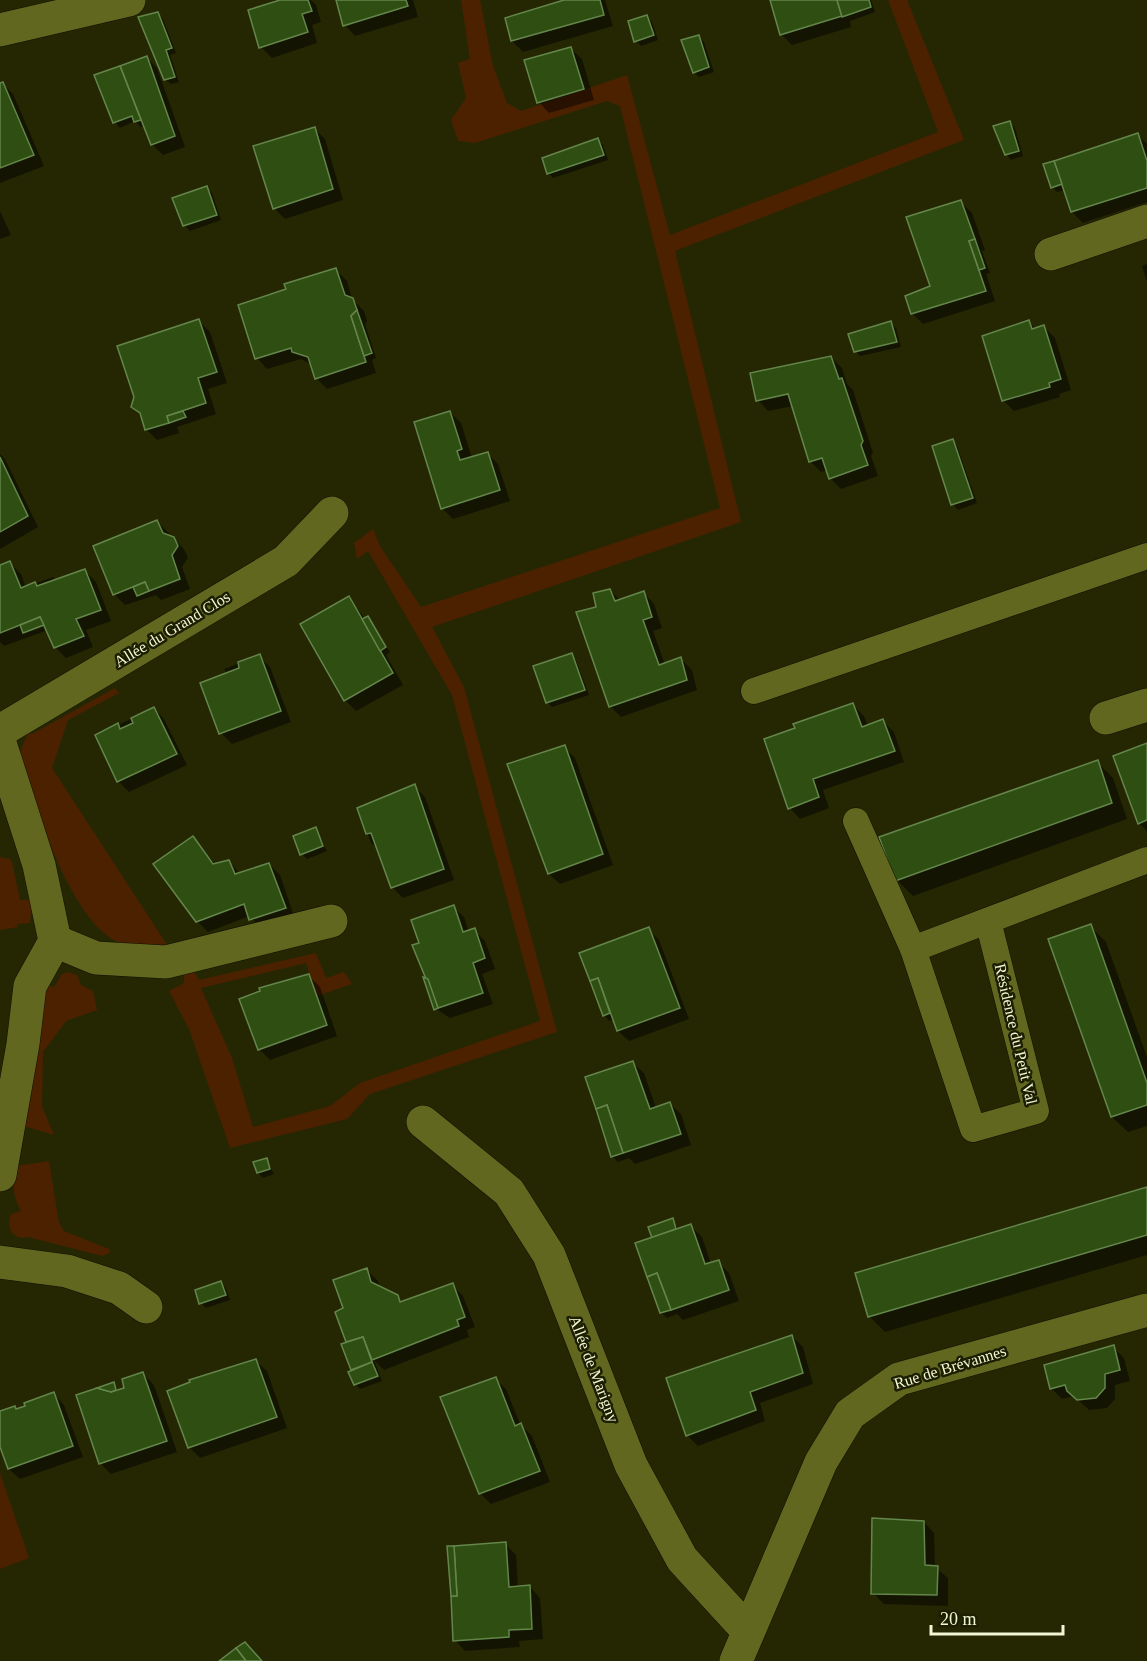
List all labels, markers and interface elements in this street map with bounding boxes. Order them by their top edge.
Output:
street label: Allée du Grand Clos [111,588,233,670]
street label: Résidence du Petit Val [992,962,1041,1107]
street label: Allée de Marigny [565,1313,622,1425]
street label: Rue de Brévannes [892,1342,1008,1392]
scale bar [931,1598,1063,1636]
text: 20 m [940,1609,977,1629]

